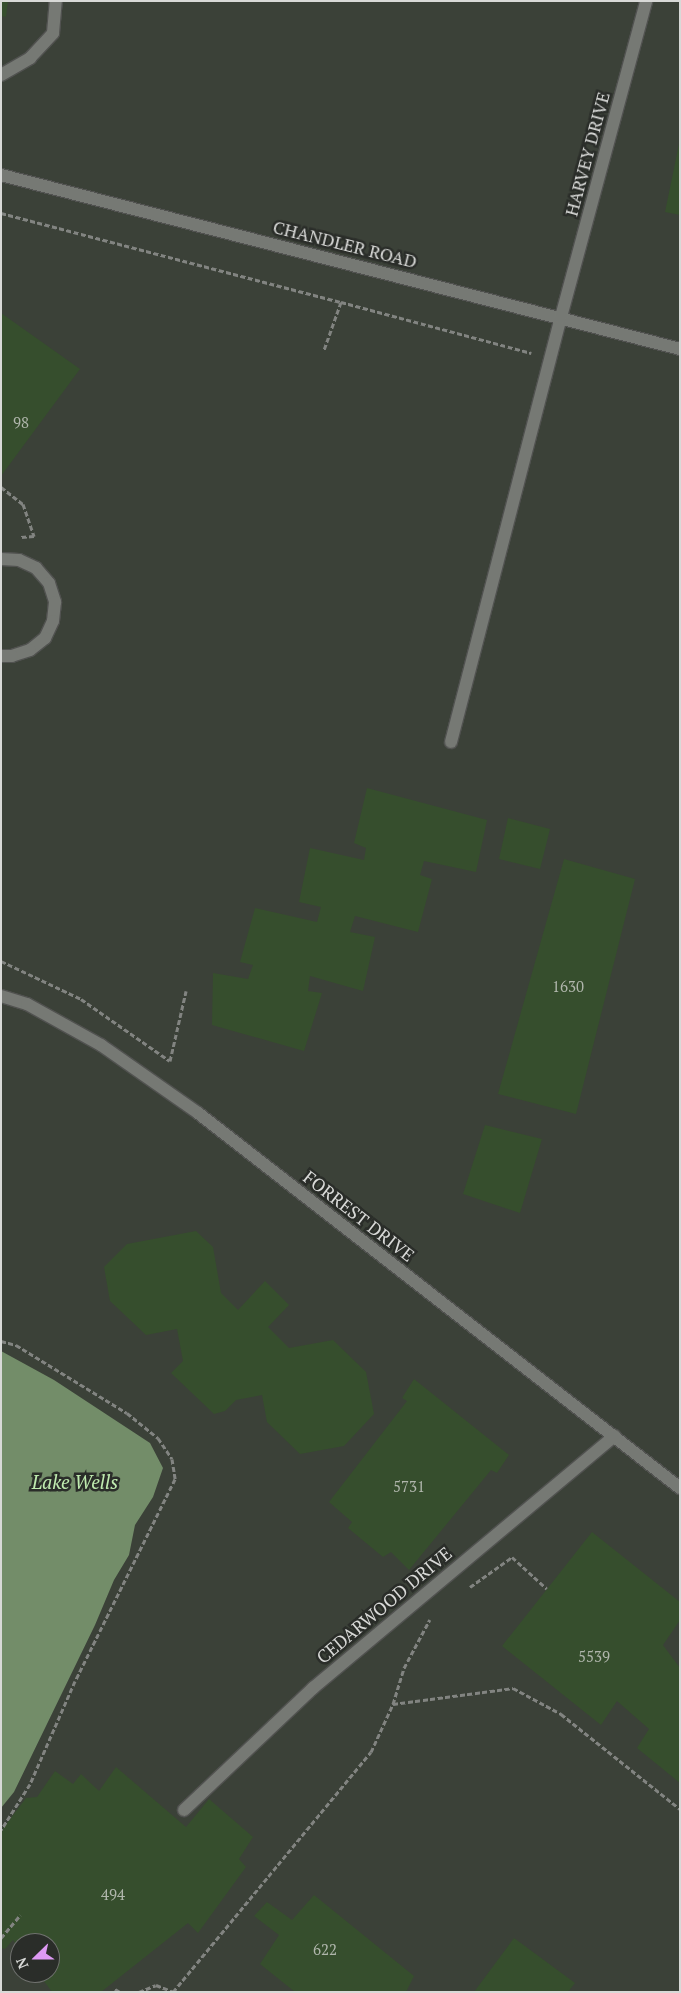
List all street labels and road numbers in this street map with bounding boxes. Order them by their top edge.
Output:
street label: HARVEY DRIVE [560,90,614,218]
street label: CHANDLER ROAD [271,216,419,272]
street label: FORREST DRIVE [299,1166,419,1266]
street label: CEDARWOOD DRIVE [312,1542,456,1668]

